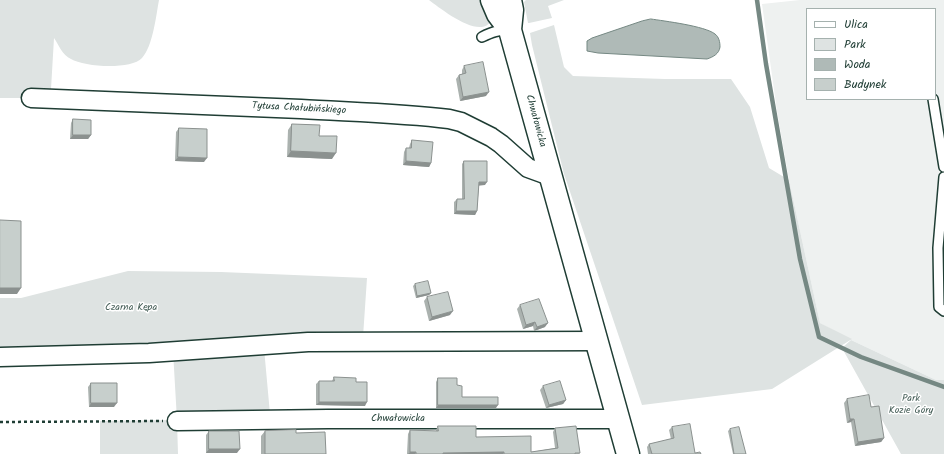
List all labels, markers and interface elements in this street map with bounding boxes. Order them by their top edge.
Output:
legend [806,8,936,100]
text: Ulica [844,15,868,34]
text: Park [844,35,866,54]
text: Woda [844,55,870,74]
text: Budynek [844,75,886,94]
street label: Chwałowicka [522,93,548,149]
street label: Tytusa Chałubińskiego [252,101,346,117]
park label: Czarna Kępa [105,302,157,314]
park label: Park Kozie Góry [889,393,933,416]
street label: Chwałowicka [371,413,425,425]

